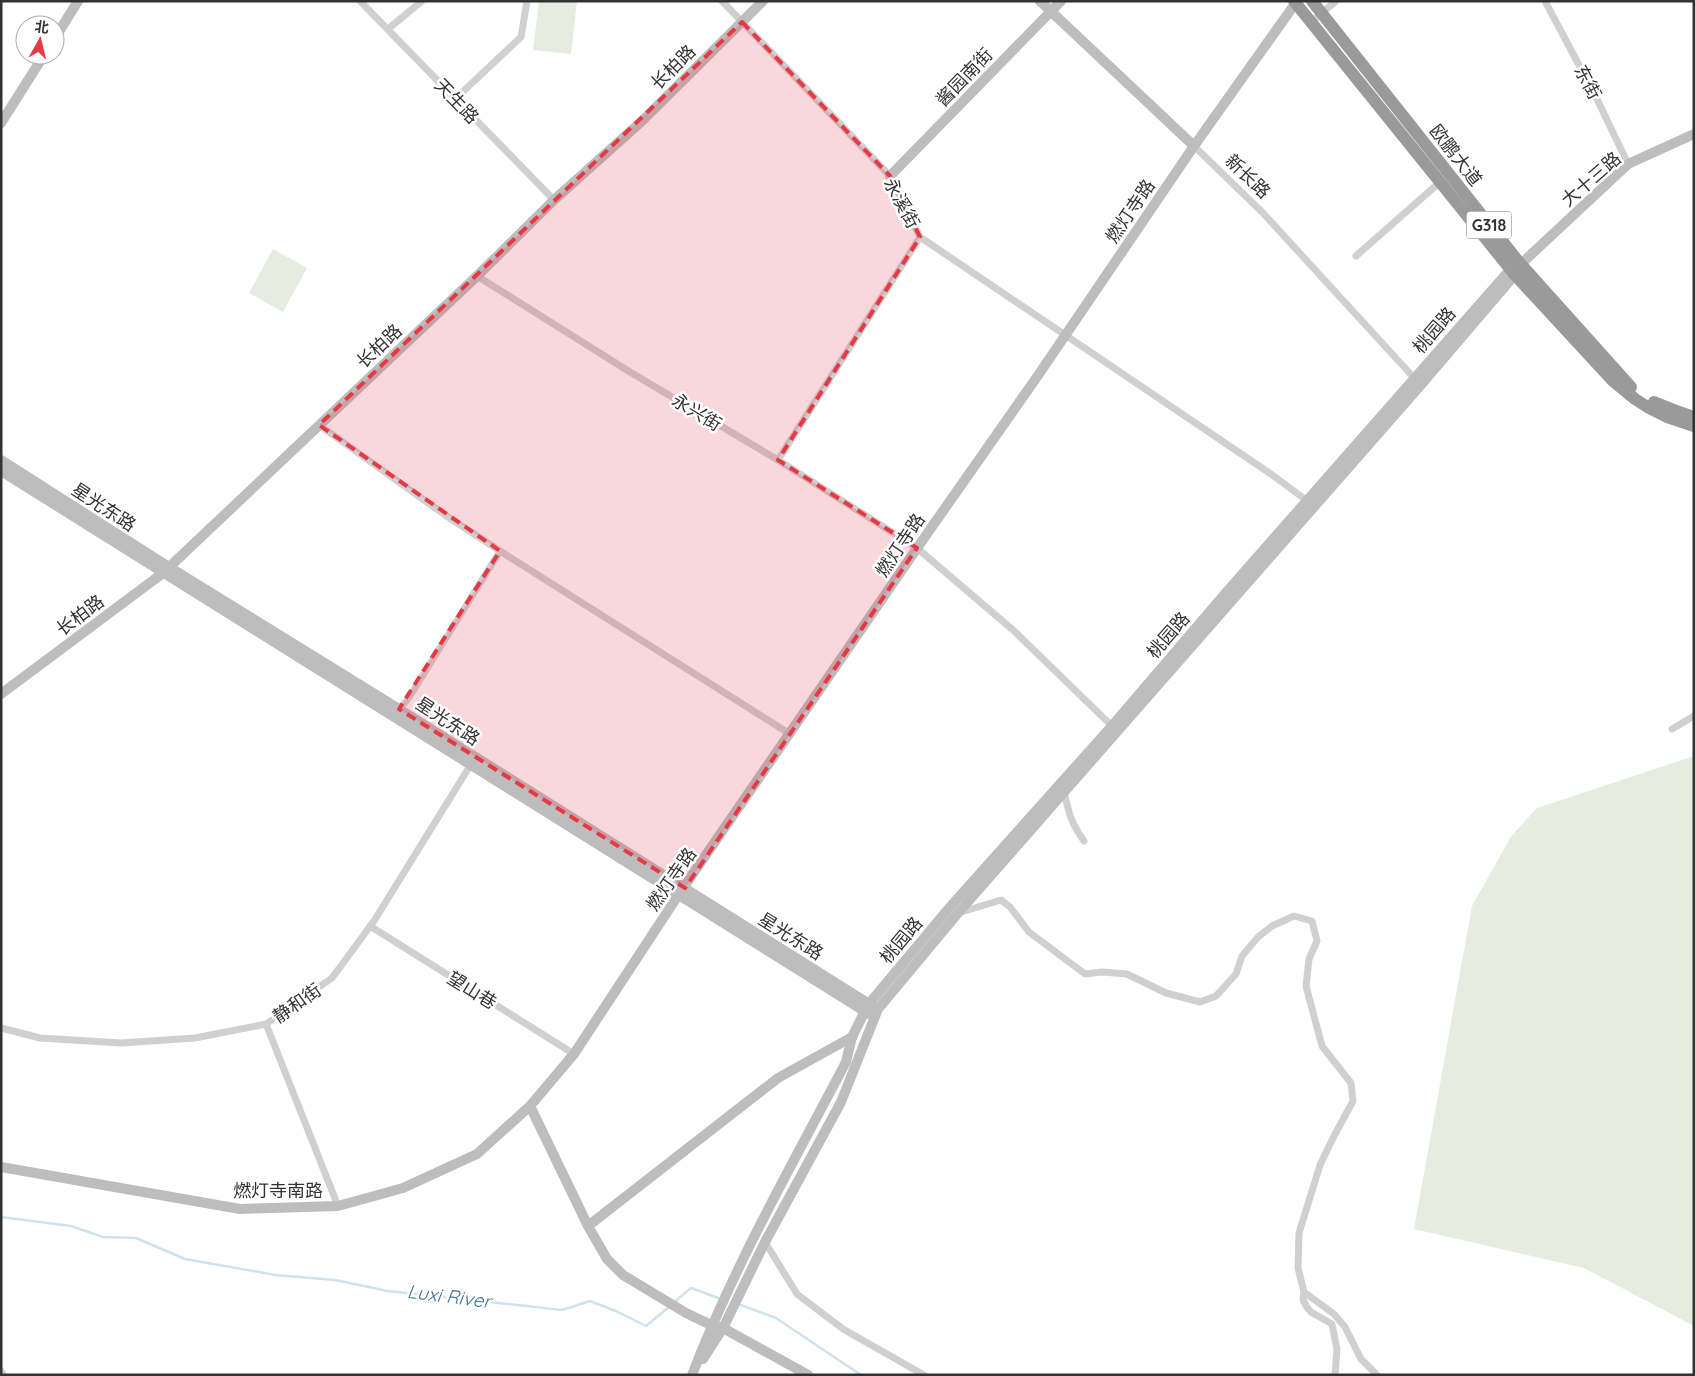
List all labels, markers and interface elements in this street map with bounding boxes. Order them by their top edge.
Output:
north arrow [15,15,65,65]
text: 北 [34,17,50,37]
street label: 长柏路 [646,40,700,94]
street label: 酱园南街 [931,43,997,111]
street label: 东街 [1569,61,1607,103]
street label: 天生路 [430,74,484,128]
street label: 欧鹏大道 [1425,120,1487,190]
street label: 大十三路 [1556,147,1626,211]
street label: 新长路 [1221,149,1275,203]
street label: 永溪街 [879,174,925,232]
street label: 燃灯寺路 [1100,175,1160,247]
road number: G318 [1466,212,1512,238]
street label: 桃园路 [1408,302,1460,358]
street label: 长柏路 [351,319,407,373]
street label: 永兴街 [668,388,726,436]
street label: 星光东路 [68,478,140,536]
street label: 燃灯寺路 [870,509,930,581]
street label: 长柏路 [52,590,108,640]
street label: 桃园路 [1142,607,1194,663]
street label: 星光东路 [412,692,484,750]
street label: 燃灯寺路 [641,843,701,915]
street label: 星光东路 [754,907,828,965]
street label: 桃园路 [875,912,927,968]
street label: 望山巷 [443,966,501,1014]
street label: 静和街 [268,978,326,1028]
street label: 燃灯寺南路 [233,1179,323,1202]
water label: Luxi River [406,1279,495,1313]

